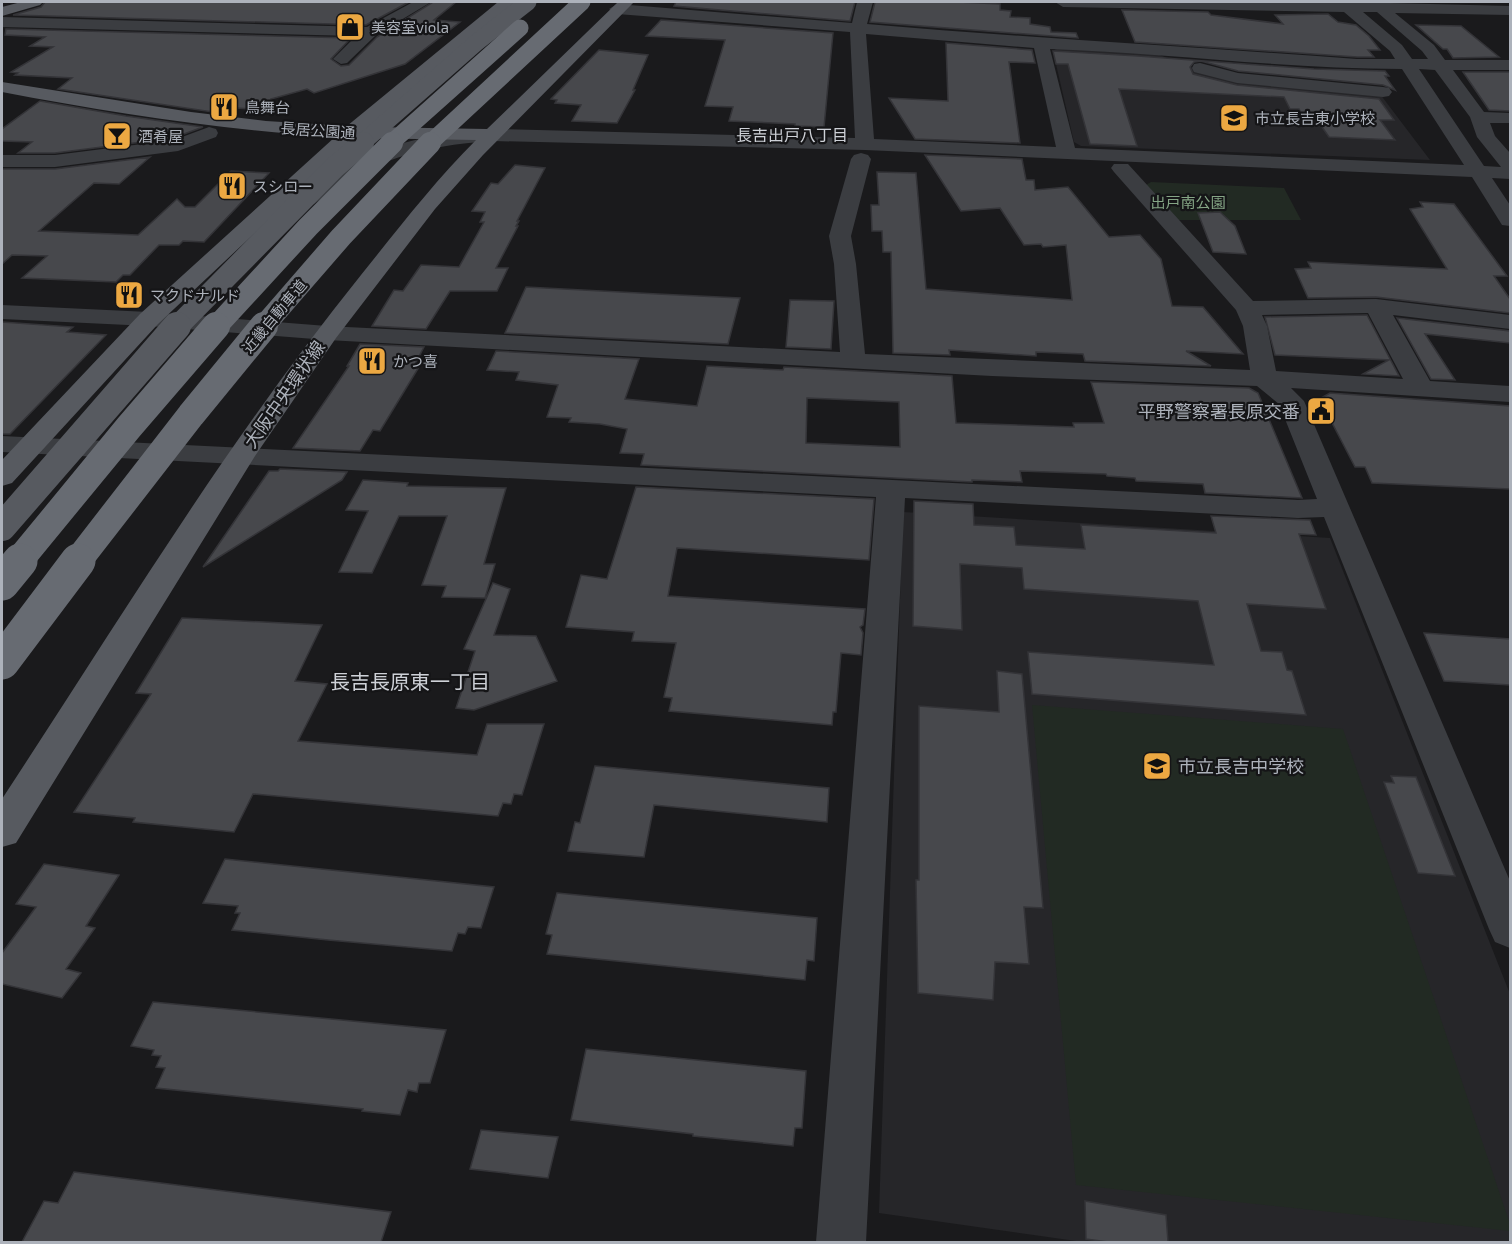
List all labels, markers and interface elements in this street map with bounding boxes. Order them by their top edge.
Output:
shop icon: 美容室viola [334,11,366,43]
place label: 美容室viola [371,18,449,36]
restaurant icon: 鳥舞台 [208,91,240,123]
place label: 鳥舞台 [245,98,290,116]
school or university icon: 市立長吉東小学校 [1218,102,1250,134]
place label: 市立長吉東小学校 [1255,109,1375,127]
street label: 長居公園通 [280,118,356,142]
bar icon: 酒肴屋 [101,120,133,152]
district label: 長吉出戸八丁目 [736,125,848,144]
place label: 酒肴屋 [138,127,183,145]
restaurant icon: スシロー [216,170,248,202]
place label: スシロー [253,177,313,195]
park label: 出戸南公園 [1150,193,1226,211]
street label: 近畿自動車道 [238,276,310,356]
restaurant icon: マクドナルド [113,279,145,311]
place label: マクドナルド [150,286,240,304]
street label: 大阪中央環状線 [239,336,329,452]
restaurant icon: かつ喜 [356,345,388,377]
place label: かつ喜 [393,352,438,370]
public building icon: 平野警察署長原交番 [1305,395,1337,427]
place label: 平野警察署長原交番 [1138,400,1300,422]
district label: 長吉長原東一丁目 [330,669,490,693]
school or university icon: 市立長吉中学校 [1141,750,1173,782]
place label: 市立長吉中学校 [1178,755,1304,777]

